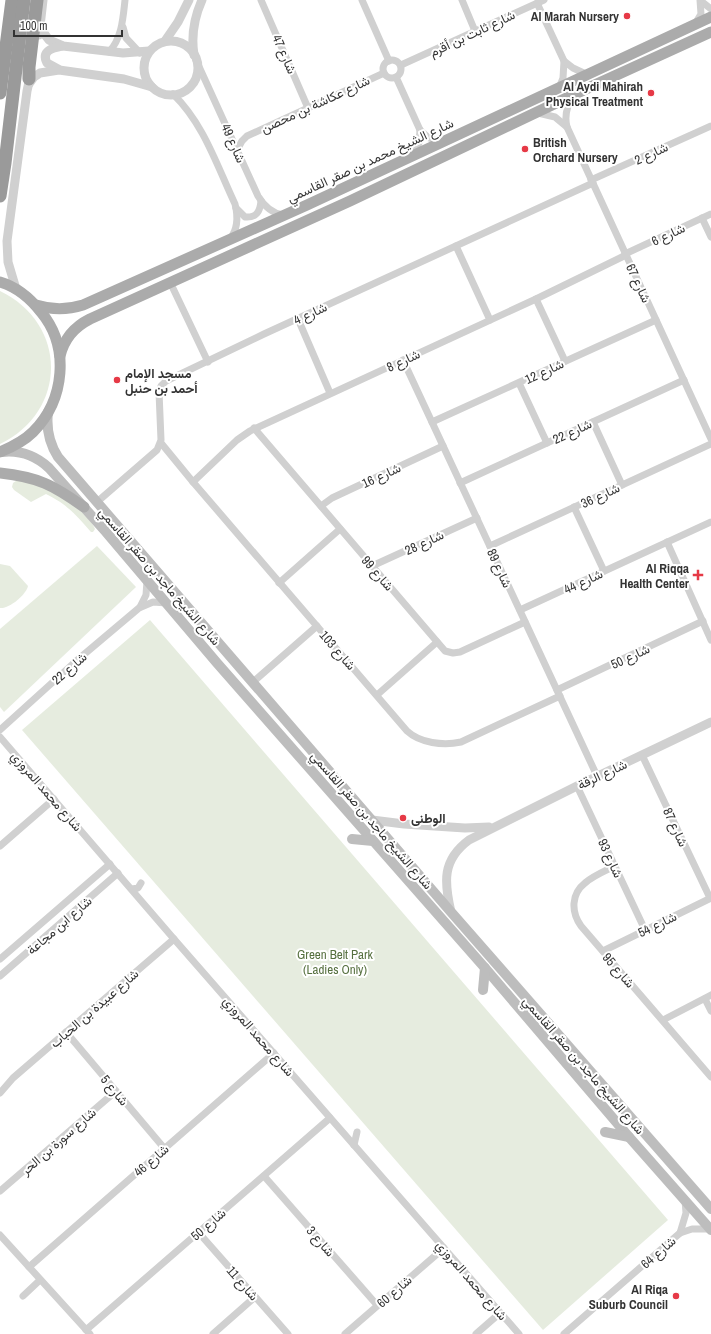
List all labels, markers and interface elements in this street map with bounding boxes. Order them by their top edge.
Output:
street label: شارع ثابت بن أقرم [427,6,518,62]
place label: Al Marah Nursery [531,8,619,25]
marker: Al Marah Nursery [622,11,632,21]
scale bar [14,12,122,38]
text: 100 m [20,18,47,34]
street label: شارع 47 [268,32,301,77]
street label: شارع عكاشة بن محصن [258,72,373,138]
place label: Al Aydi Mahirah Physical Treatment [546,78,643,110]
marker: Al Aydi Mahirah Physical Treatment [646,88,656,98]
street label: شارع الشيخ محمد بن صقر القاسمي [284,114,457,208]
street label: شارع 49 [217,121,250,166]
place label: British Orchard Nursery [533,134,618,166]
street label: شارع 2 [632,138,671,169]
marker: British Orchard Nursery [520,144,530,154]
street label: شارع 6 [649,219,688,250]
street label: شارع 67 [621,261,655,306]
street label: شارع 4 [291,298,330,329]
street label: شارع 8 [384,345,423,376]
street label: شارع 12 [522,355,567,389]
place label: مسجد الإمام أحمد بن حنبل [125,365,198,397]
marker: مسجد الإمام أحمد بن حنبل [112,375,122,385]
street label: شارع 22 [550,415,595,449]
street label: شارع 16 [359,459,404,493]
street label: شارع 36 [578,479,623,513]
street label: شارع الشيخ ماجد بن صقر القاسمي [93,504,224,650]
street label: شارع 28 [402,526,447,560]
street label: شارع 89 [482,546,516,591]
street label: شارع 99 [357,552,397,595]
place label: Al Riqqa Health Center [620,560,690,592]
street label: شارع 44 [561,565,606,599]
marker: Al Riqqa Health Center [692,569,704,581]
street label: شارع 103 [315,627,359,674]
street label: شارع 50 [608,640,653,674]
street label: شارع 22 [48,649,91,689]
street label: شارع محمد المروزي [6,748,86,836]
street label: شارع الشيخ ماجد بن صقر القاسمي [305,748,436,894]
street label: شارع الرقة [575,756,630,794]
street label: شارع 87 [658,805,692,850]
place label: الوطنی [411,810,446,827]
marker: الوطنی [398,813,408,823]
street label: شارع 93 [593,836,627,881]
street label: شارع ابن مجاعة [23,892,96,959]
street label: شارع 54 [635,908,680,942]
park label: Green Belt Park (Ladies Only) [297,946,374,978]
street label: شارع 95 [598,949,638,992]
street label: شارع عبيدة بن الحباب [46,965,143,1052]
street label: شارع محمد المروزي [218,993,298,1081]
street label: شارع الشيخ ماجد بن صقر القاسمي [517,993,648,1139]
street label: شارع 5 [96,1071,132,1110]
street label: شارع سورة بن الحر [16,1104,100,1180]
street label: شارع 46 [130,1141,173,1181]
street label: شارع 50 [187,1205,230,1245]
street label: شارع 3 [302,1223,339,1261]
street label: شارع 64 [637,1233,680,1273]
street label: شارع محمد المروزي [431,1237,511,1325]
street label: شارع 11 [222,1263,262,1305]
street label: شارع 60 [373,1272,416,1312]
place label: Al Riqa Suburb Council [589,1281,668,1313]
marker: Al Riqa Suburb Council [671,1291,681,1301]

